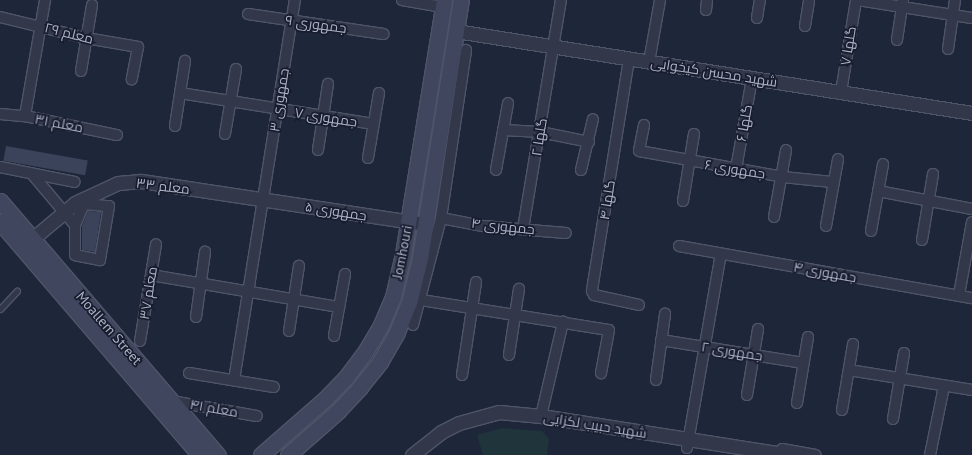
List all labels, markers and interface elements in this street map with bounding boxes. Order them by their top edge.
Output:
street label: جمهوری ۹ [284,11,348,37]
street label: معلم ۲۹ [43,19,95,47]
street label: گلها ۷ [837,25,859,67]
street label: شهید محسن کیخوایی [649,54,779,90]
street label: جمهوری ۳ [266,67,292,133]
street label: گلها ۶ [732,103,756,143]
street label: جمهوری ۷ [293,104,359,130]
street label: معلم ۳۱ [33,110,85,136]
street label: گلها ۲ [528,117,550,157]
street label: جمهوری ۶ [703,156,767,182]
street label: معلم ۳۳ [135,174,191,198]
street label: گلها ۴ [596,179,618,221]
street label: جمهوری ۵ [304,198,368,224]
street label: جمهوری ۴ [470,214,536,238]
street label: Jomhouri [389,224,415,280]
street label: جمهوری ۴ [792,258,858,286]
street label: معلم ۳۷ [136,265,160,321]
street label: Moallem Street [73,288,145,368]
street label: جمهوری ۲ [700,338,764,364]
street label: معلم ۴۱ [189,395,239,421]
street label: شهید حبیب لکزایی [542,409,648,441]

